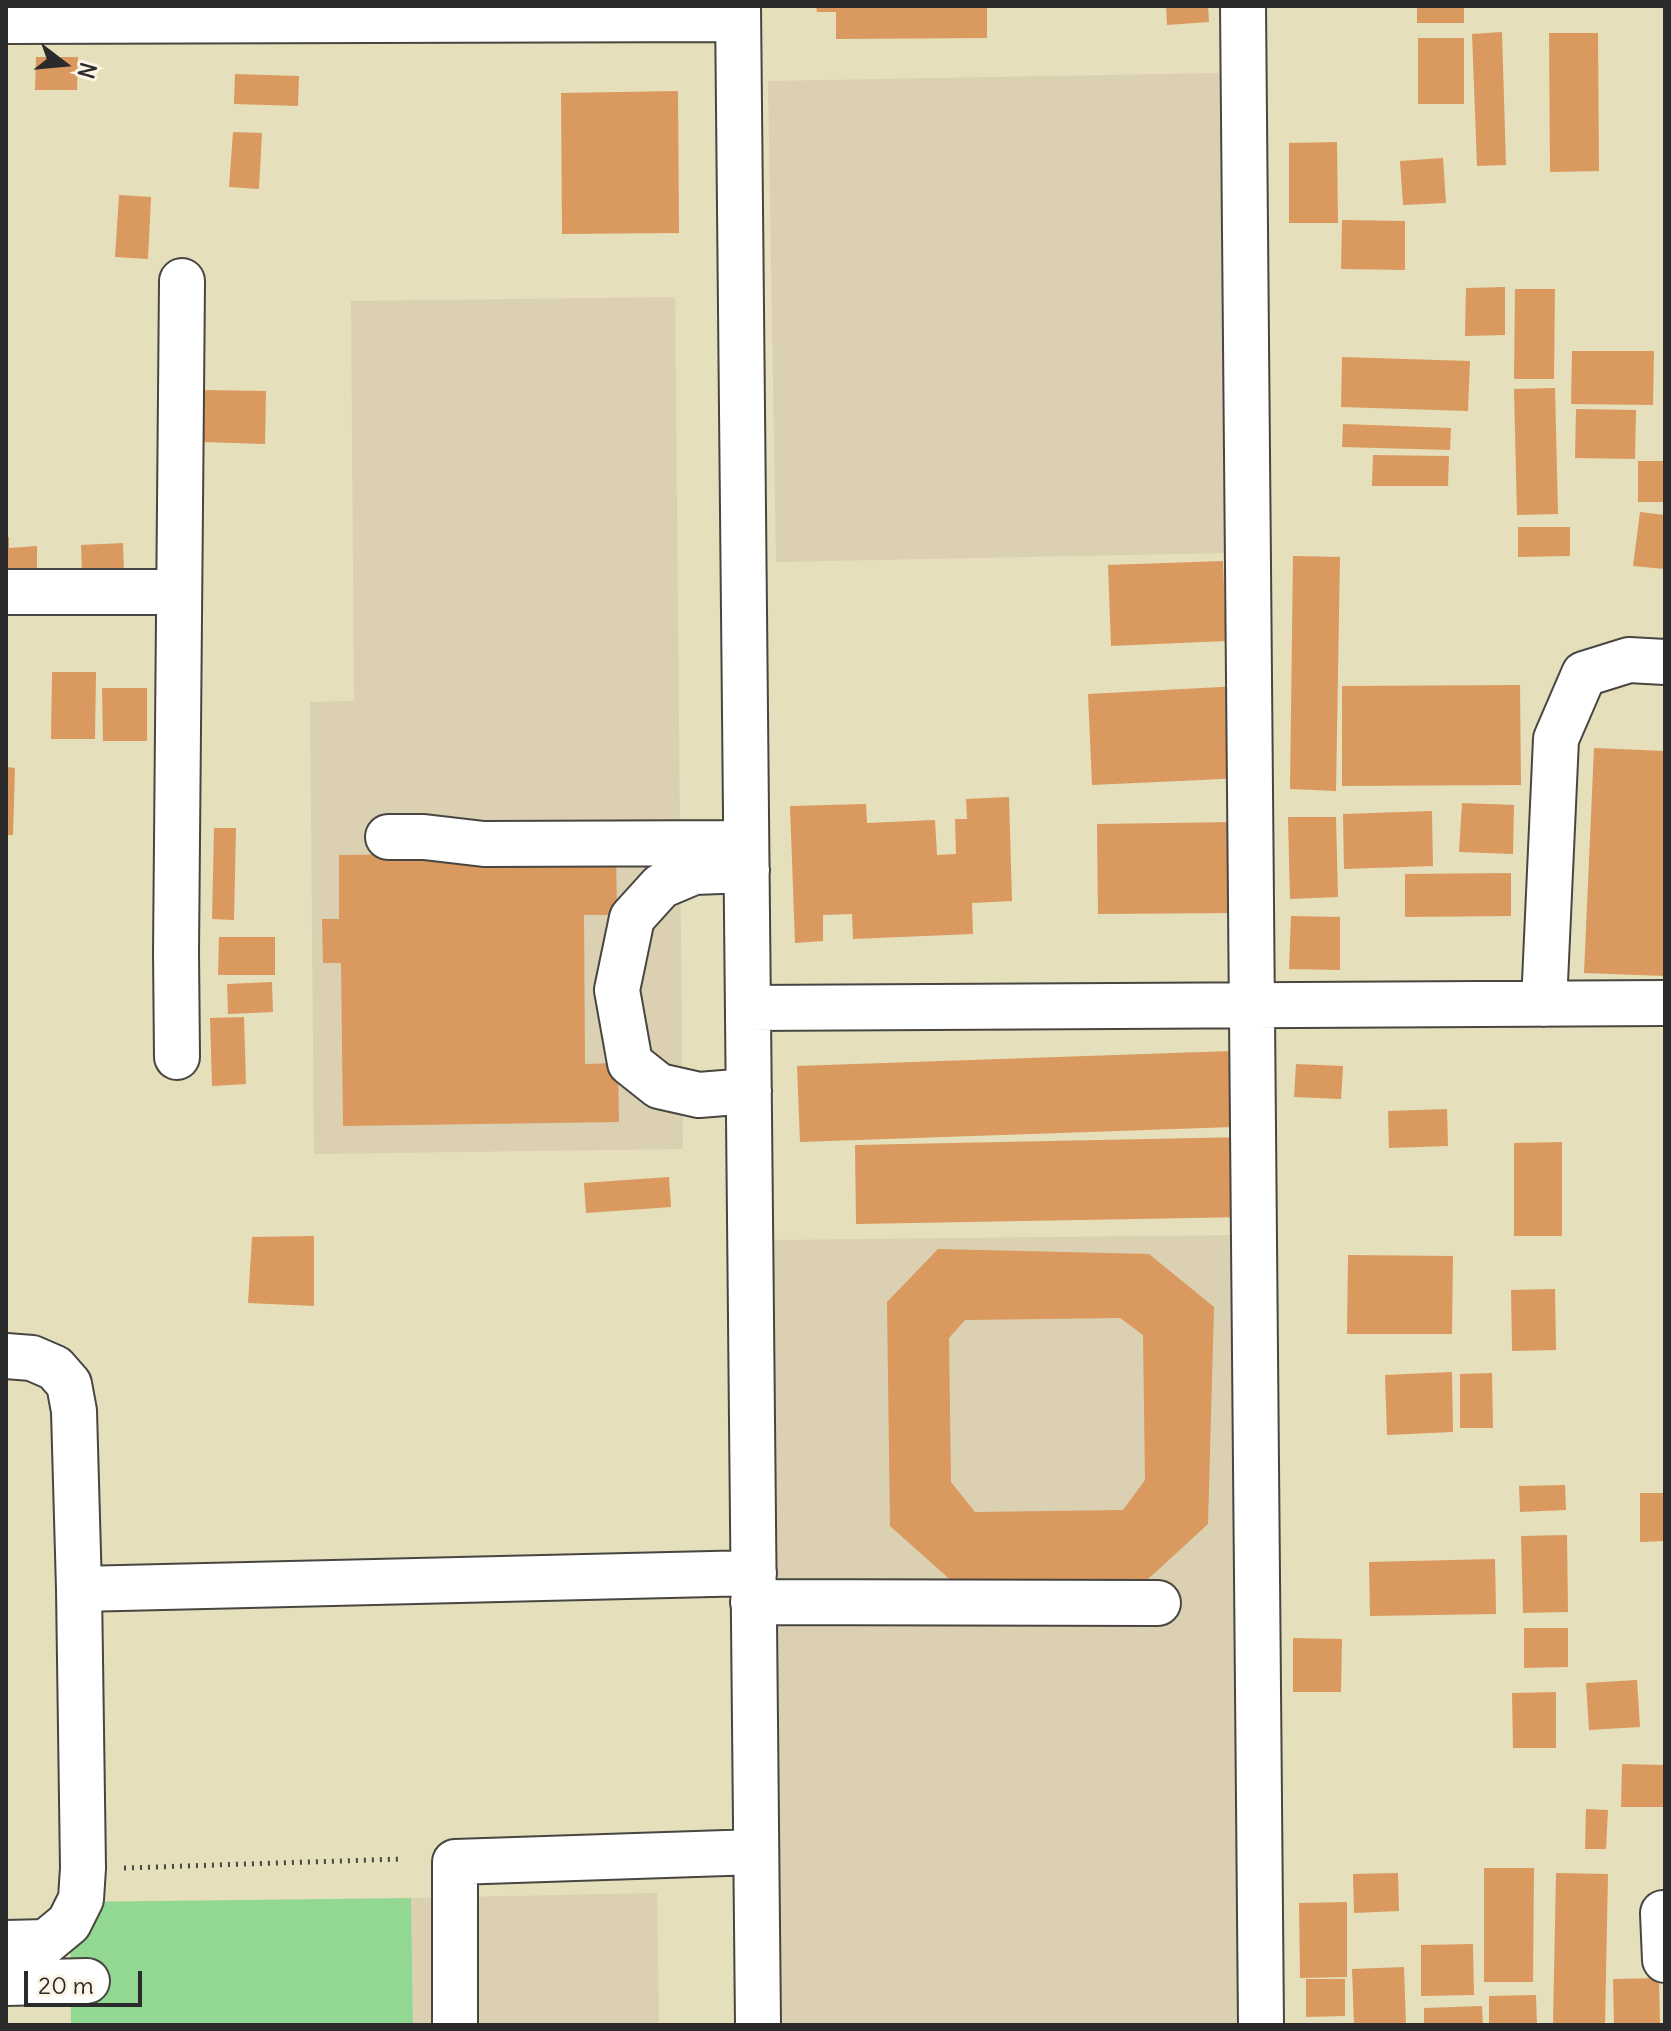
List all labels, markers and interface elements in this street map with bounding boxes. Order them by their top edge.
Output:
north arrow [24,24,104,104]
text: N [72,59,103,82]
scale bar [28,1955,146,2005]
text: 20 m [38,1970,94,2000]

